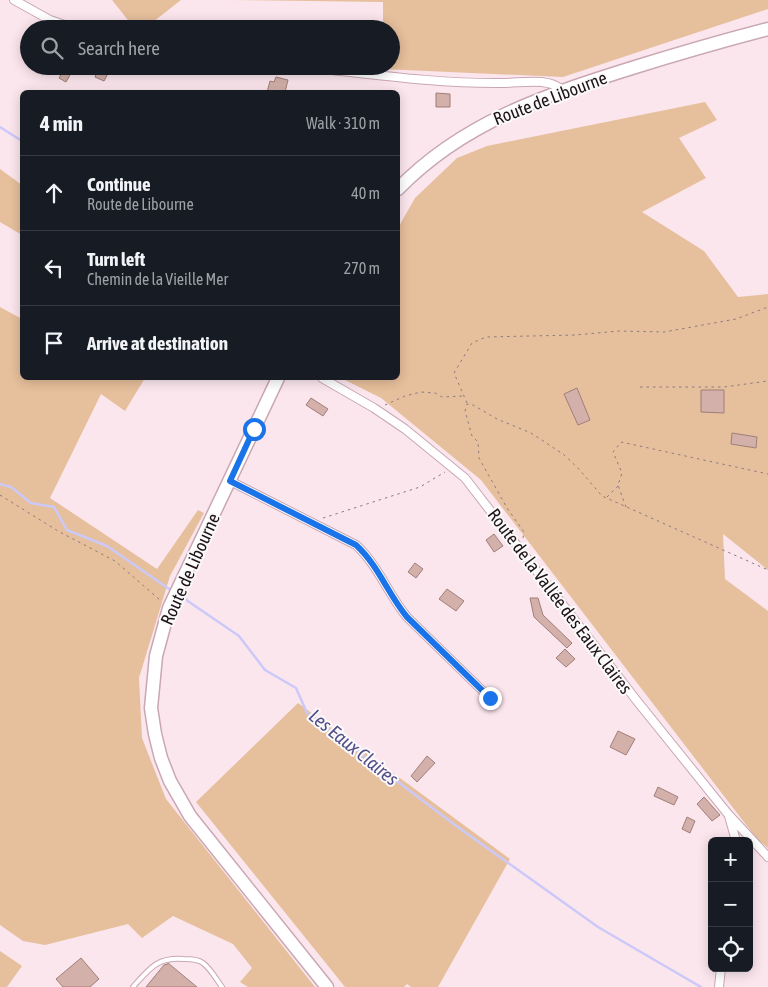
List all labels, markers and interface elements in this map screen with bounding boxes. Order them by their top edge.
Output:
search box [20,20,400,75]
icon: search [38,34,66,62]
text: Search here [78,37,160,59]
street label: Route de Libourne [490,67,610,129]
text: 4 min [40,111,83,135]
text: Walk · 310 m [306,114,380,132]
text: Continue [87,173,151,195]
icon: ahead [40,179,68,207]
text: 40 m [351,184,380,202]
text: Route de Libourne [87,195,194,213]
text: Turn left [87,248,145,270]
icon: left [40,254,68,282]
text: 270 m [344,259,380,277]
text: Chemin de la Vieille Mer [87,270,228,288]
icon: arrive [40,329,68,357]
text: Arrive at destination [87,332,228,354]
route start [243,418,266,441]
street label: Route de la Vallée des Eaux Claires [483,504,637,698]
street label: Route de Libourne [156,510,224,628]
route end [479,687,502,710]
water label: Les Eaux Claires [305,704,403,790]
map controls [708,837,753,972]
button: + [708,837,753,882]
button: − [708,882,753,927]
button: locate [708,927,753,972]

